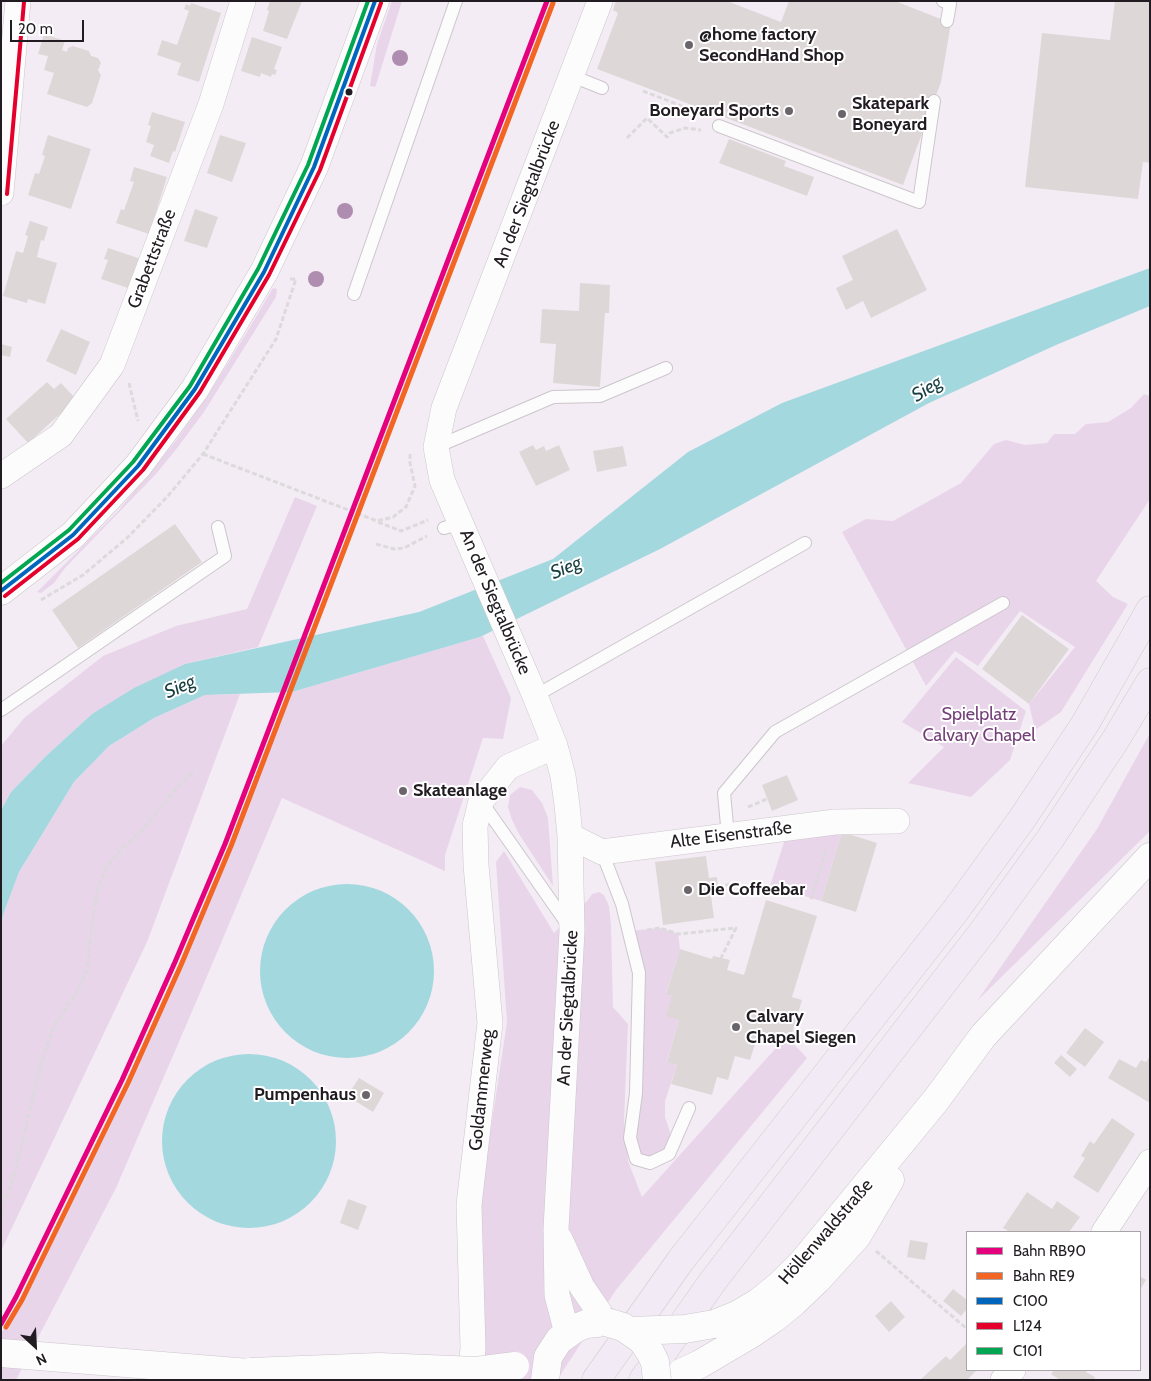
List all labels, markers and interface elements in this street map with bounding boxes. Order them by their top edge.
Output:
scale bar [12,10,86,42]
text: 20 m [18,20,53,38]
place label: @home factory SecondHand Shop [699,24,844,66]
marker: @home factory SecondHand Shop [683,39,695,51]
unlabelled marker [344,87,354,97]
place label: Skatepark Boneyard [852,93,929,136]
place label: Boneyard Sports [649,100,779,122]
marker: Boneyard Sports [783,105,795,117]
marker: Skatepark Boneyard [836,108,848,120]
street label: An der Siegtalbrücke [489,117,565,271]
street label: Grabettstraße [123,206,181,312]
water label: Sieg [908,371,946,407]
street label: An der Siegtalbrücke [455,526,535,678]
water label: Sieg [547,551,585,585]
water label: Sieg [161,670,199,704]
park label: Spielplatz Calvary Chapel [922,704,1036,746]
place label: Skateanlage [413,780,507,802]
marker: Skateanlage [397,785,409,797]
street label: Alte Eisenstraße [669,817,793,853]
place label: Die Coffeebar [698,879,805,901]
marker: Die Coffeebar [682,884,694,896]
street label: An der Siegtalbrücke [553,930,583,1086]
place label: Calvary Chapel Siegen [746,1006,856,1048]
marker: Calvary Chapel Siegen [730,1021,742,1033]
street label: Goldammerweg [465,1028,499,1152]
place label: Pumpenhaus [254,1084,356,1106]
marker: Pumpenhaus [360,1089,372,1101]
street label: Höllenwaldstraße [774,1175,878,1289]
legend [966,1231,1141,1371]
text: Bahn RB90 [1013,1242,1086,1260]
text: Bahn RE9 [1013,1267,1075,1285]
text: C100 [1013,1292,1048,1310]
text: L124 [1013,1317,1042,1335]
north arrow [10,1321,60,1371]
text: C101 [1013,1342,1043,1360]
text: N [33,1349,50,1370]

